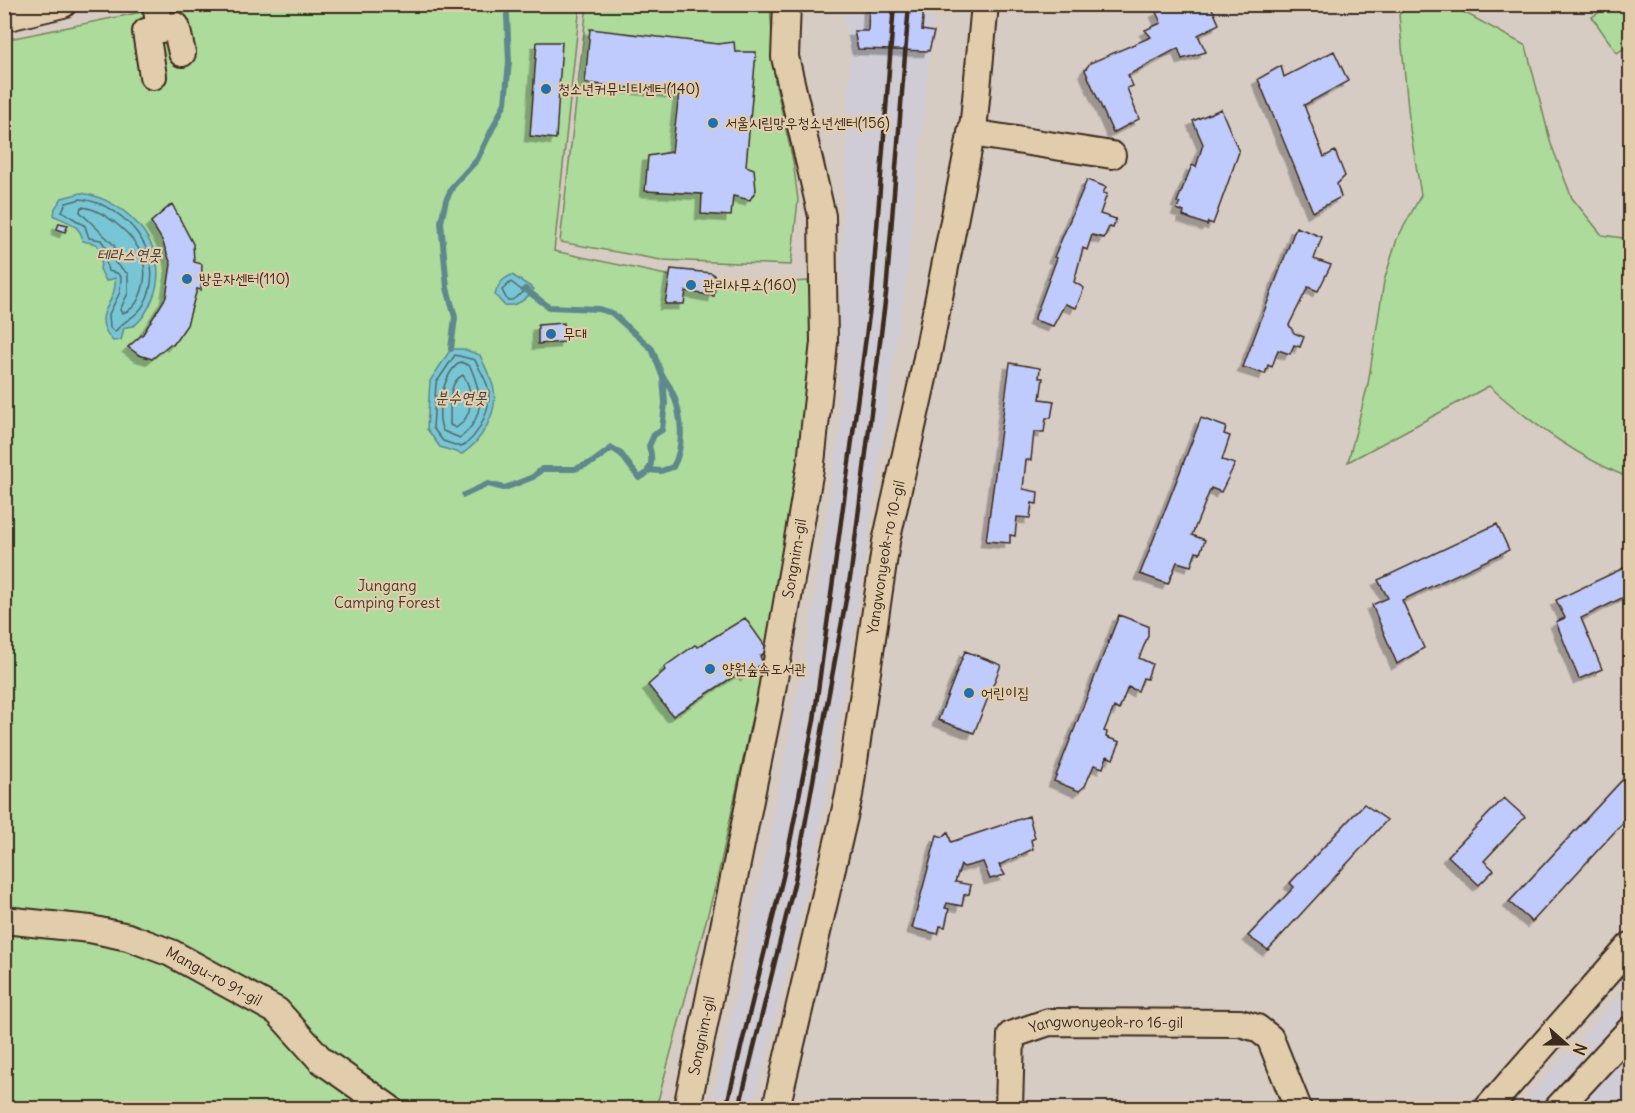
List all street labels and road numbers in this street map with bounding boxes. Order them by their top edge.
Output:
street label: Yangwonyeok-ro 10-gil [863,478,909,635]
street label: Songnim-gil [778,517,810,600]
street label: Mangu-ro 91-gil [163,942,265,1010]
street label: Songnim-gil [684,994,719,1077]
street label: Yangwonyeok-ro 16-gil [1026,1011,1183,1037]

